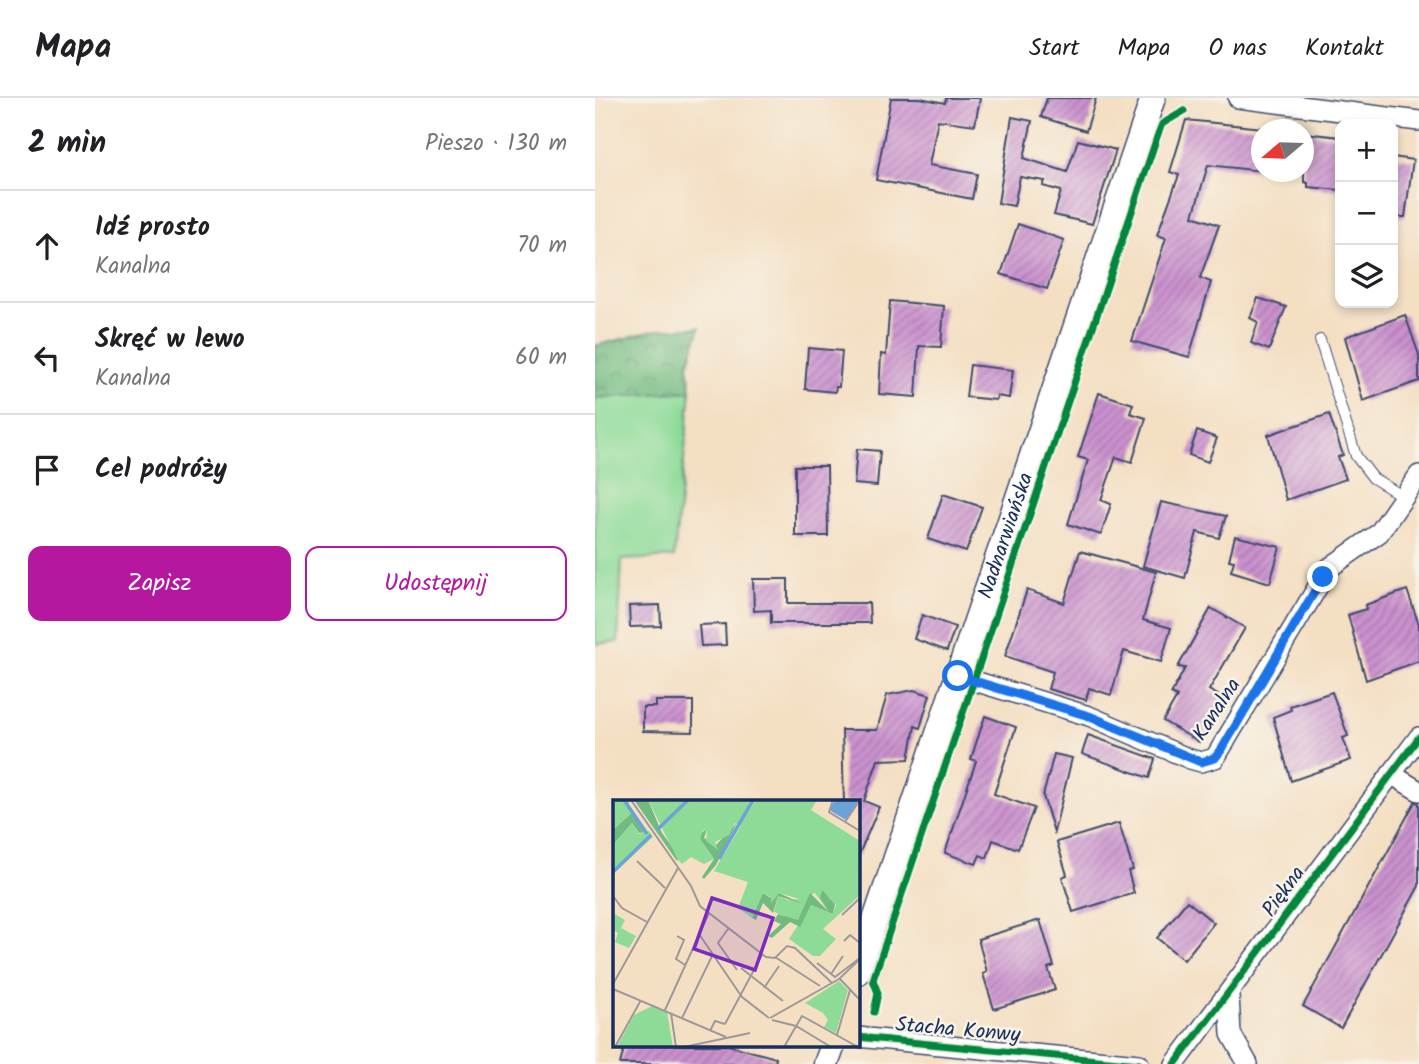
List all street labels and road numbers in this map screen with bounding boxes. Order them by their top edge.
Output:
street label: Nadnarwiańska [970,468,1043,603]
street label: Kanalna [1184,672,1250,748]
street label: Piękna [1254,859,1314,924]
street label: Stacha Konwy [894,1009,1022,1052]

